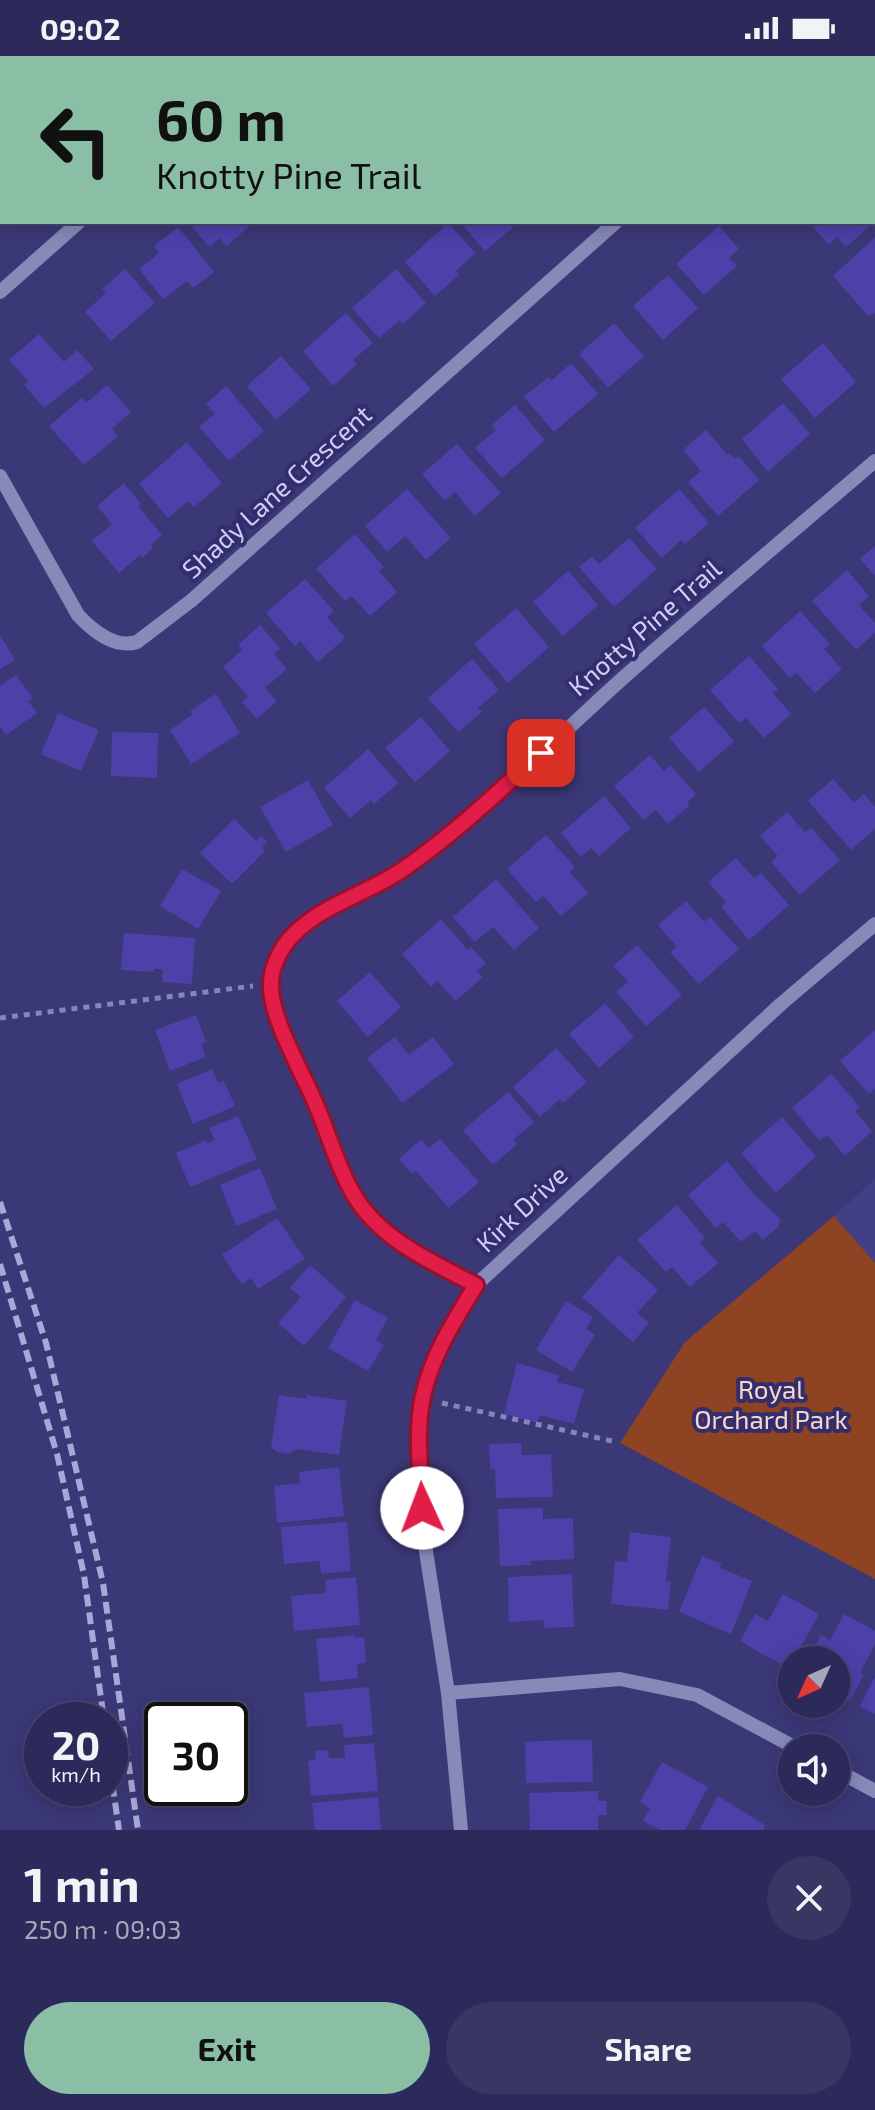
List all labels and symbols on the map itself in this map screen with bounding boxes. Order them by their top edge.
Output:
street label: Shady Lane Crescent [175,398,377,584]
street label: Knotty Pine Trail [562,552,727,701]
pin [507,719,575,787]
street label: Kirk Drive [469,1158,573,1258]
park label: Royal Orchard Park [694,1373,848,1434]
position arrow [380,1466,464,1550]
north arrow [778,1646,850,1718]
speed limit sign: 30 [144,1702,248,1806]

